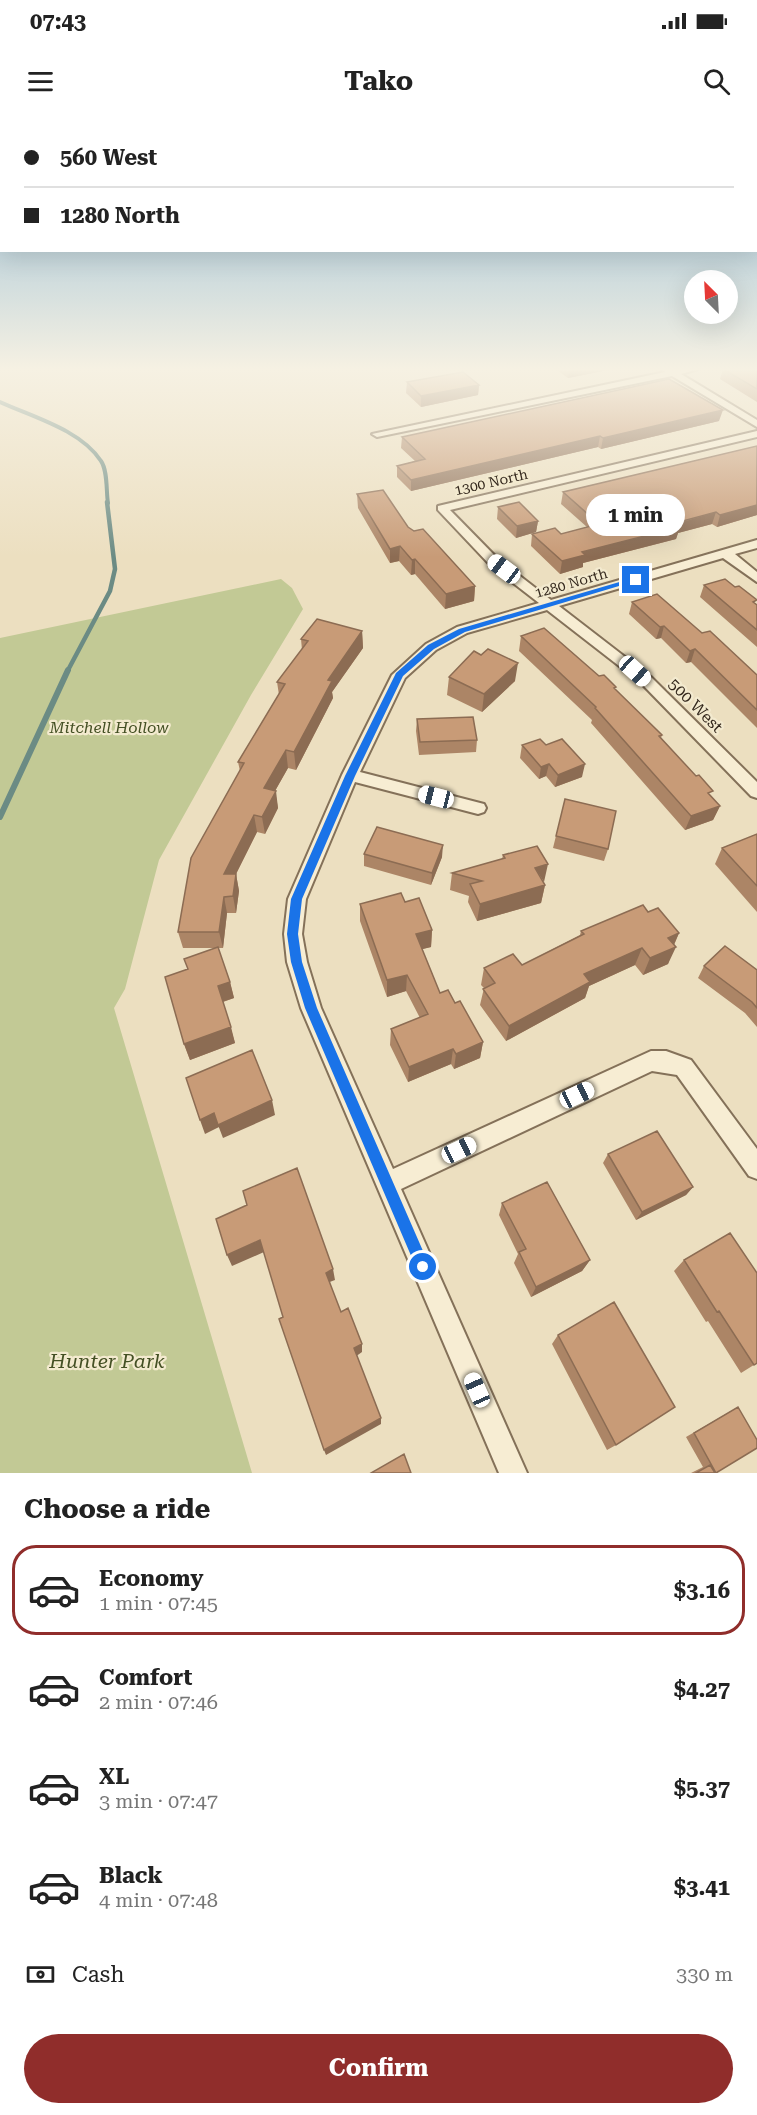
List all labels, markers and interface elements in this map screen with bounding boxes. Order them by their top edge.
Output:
text: 07:43 [30,9,86,34]
icon: menu [24,65,57,98]
text: Tako [344,65,413,97]
icon: search [700,65,733,98]
text: 560 West [60,145,157,170]
text: 1280 North [60,203,180,228]
north arrow [684,270,738,324]
map controls [684,270,738,324]
street label: 1300 North [453,466,529,498]
callout: 1 min [586,493,686,535]
text: 1 min [608,503,663,527]
car [484,551,524,587]
street label: 1280 North [533,565,609,601]
route end [622,566,649,593]
car [616,652,654,690]
street label: 500 West [665,674,727,736]
park label: Mitchell Hollow [48,718,169,737]
car [416,784,456,810]
car [557,1079,597,1111]
car [439,1134,479,1166]
route start [409,1253,436,1280]
park label: Hunter Park [48,1349,165,1373]
car [461,1370,493,1410]
text: Choose a ride [24,1493,210,1525]
icon: car [27,1563,81,1617]
text: Economy [99,1566,203,1591]
text: $3.16 [674,1578,730,1603]
text: 1 min · 07:45 [99,1591,218,1615]
icon: car [27,1662,81,1716]
text: Comfort [99,1665,192,1690]
text: $4.27 [674,1677,730,1702]
text: 2 min · 07:46 [99,1690,218,1714]
icon: car [27,1761,81,1815]
text: XL [99,1764,129,1789]
text: $5.37 [674,1776,730,1801]
text: 3 min · 07:47 [99,1789,218,1813]
icon: car [27,1860,81,1914]
text: Black [99,1863,163,1888]
text: $3.41 [674,1875,730,1900]
text: 4 min · 07:48 [99,1888,218,1912]
icon: cash [24,1958,57,1991]
text: Cash [72,1962,124,1987]
text: 330 m [676,1962,733,1986]
button: Confirm [24,2034,733,2103]

